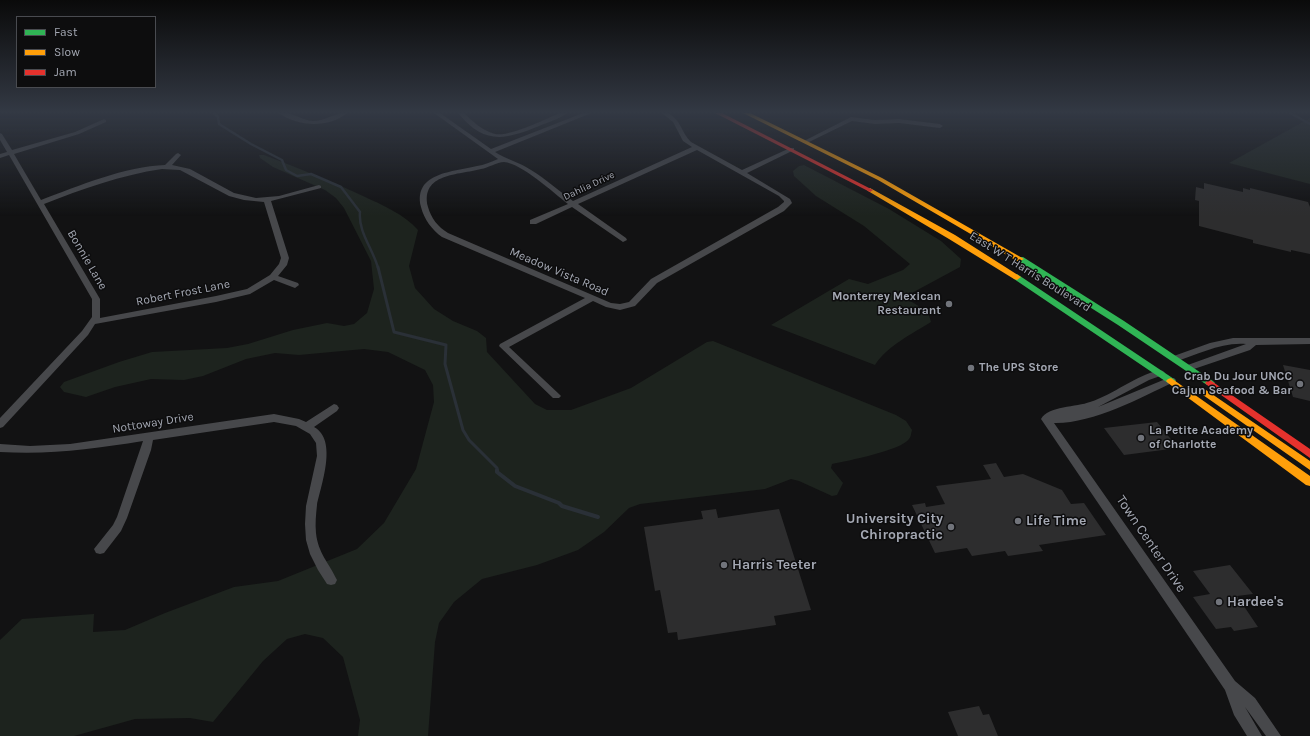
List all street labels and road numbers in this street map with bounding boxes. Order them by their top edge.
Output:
street label: Dahlia Drive [561,169,617,203]
street label: Bonnie Lane [64,228,110,292]
street label: East W T Harris Boulevard [967,229,1093,315]
street label: Meadow Vista Road [507,245,611,299]
street label: Robert Frost Lane [135,277,231,309]
street label: Nottoway Drive [111,409,195,437]
street label: Town Center Drive [1112,492,1190,596]

